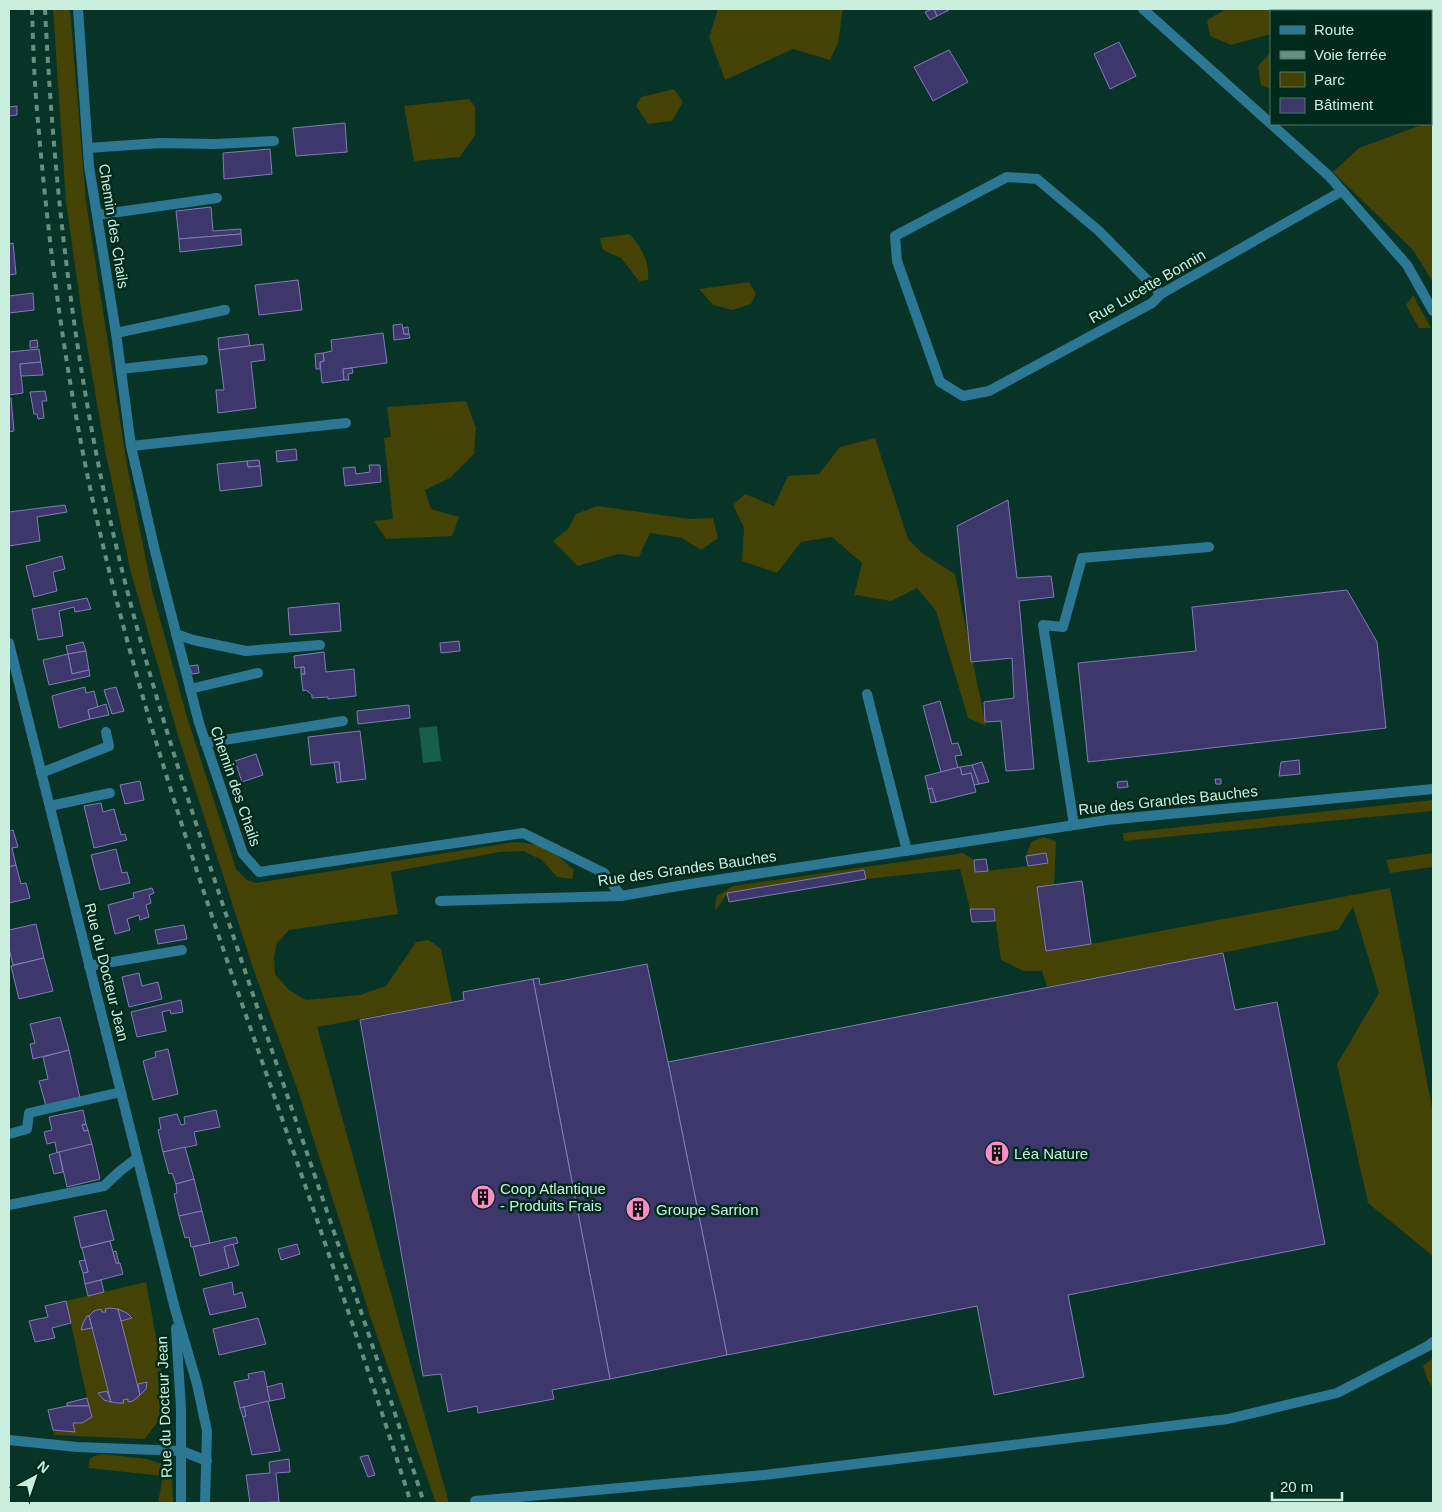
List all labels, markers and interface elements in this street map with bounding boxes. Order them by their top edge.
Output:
legend [1270,10,1432,125]
text: Route [1314,21,1354,38]
text: Voie ferrée [1314,46,1387,63]
text: Parc [1314,71,1345,88]
text: Bâtiment [1314,96,1374,113]
street label: Chemin des Chails [96,162,132,290]
street label: Rue Lucette Bonnin [1086,246,1208,326]
street label: Chemin des Chails [207,724,265,848]
street label: Rue des Grandes Bauches [1078,782,1258,818]
street label: Rue des Grandes Bauches [597,847,777,889]
street label: Rue du Docteur Jean [82,901,132,1043]
building icon: Léa Nature [984,1140,1010,1166]
place label: Léa Nature [1014,1145,1088,1162]
place label: Coop Atlantique - Produits Frais [500,1180,606,1214]
building icon: Coop Atlantique - Produits Frais [470,1184,496,1210]
building icon: Groupe Sarrion [625,1196,651,1222]
place label: Groupe Sarrion [656,1201,759,1218]
street label: Rue du Docteur Jean [153,1336,175,1478]
north arrow [10,1452,60,1502]
text: N [34,1458,52,1476]
scale bar [1272,1470,1342,1502]
text: 20 m [1280,1478,1313,1495]

